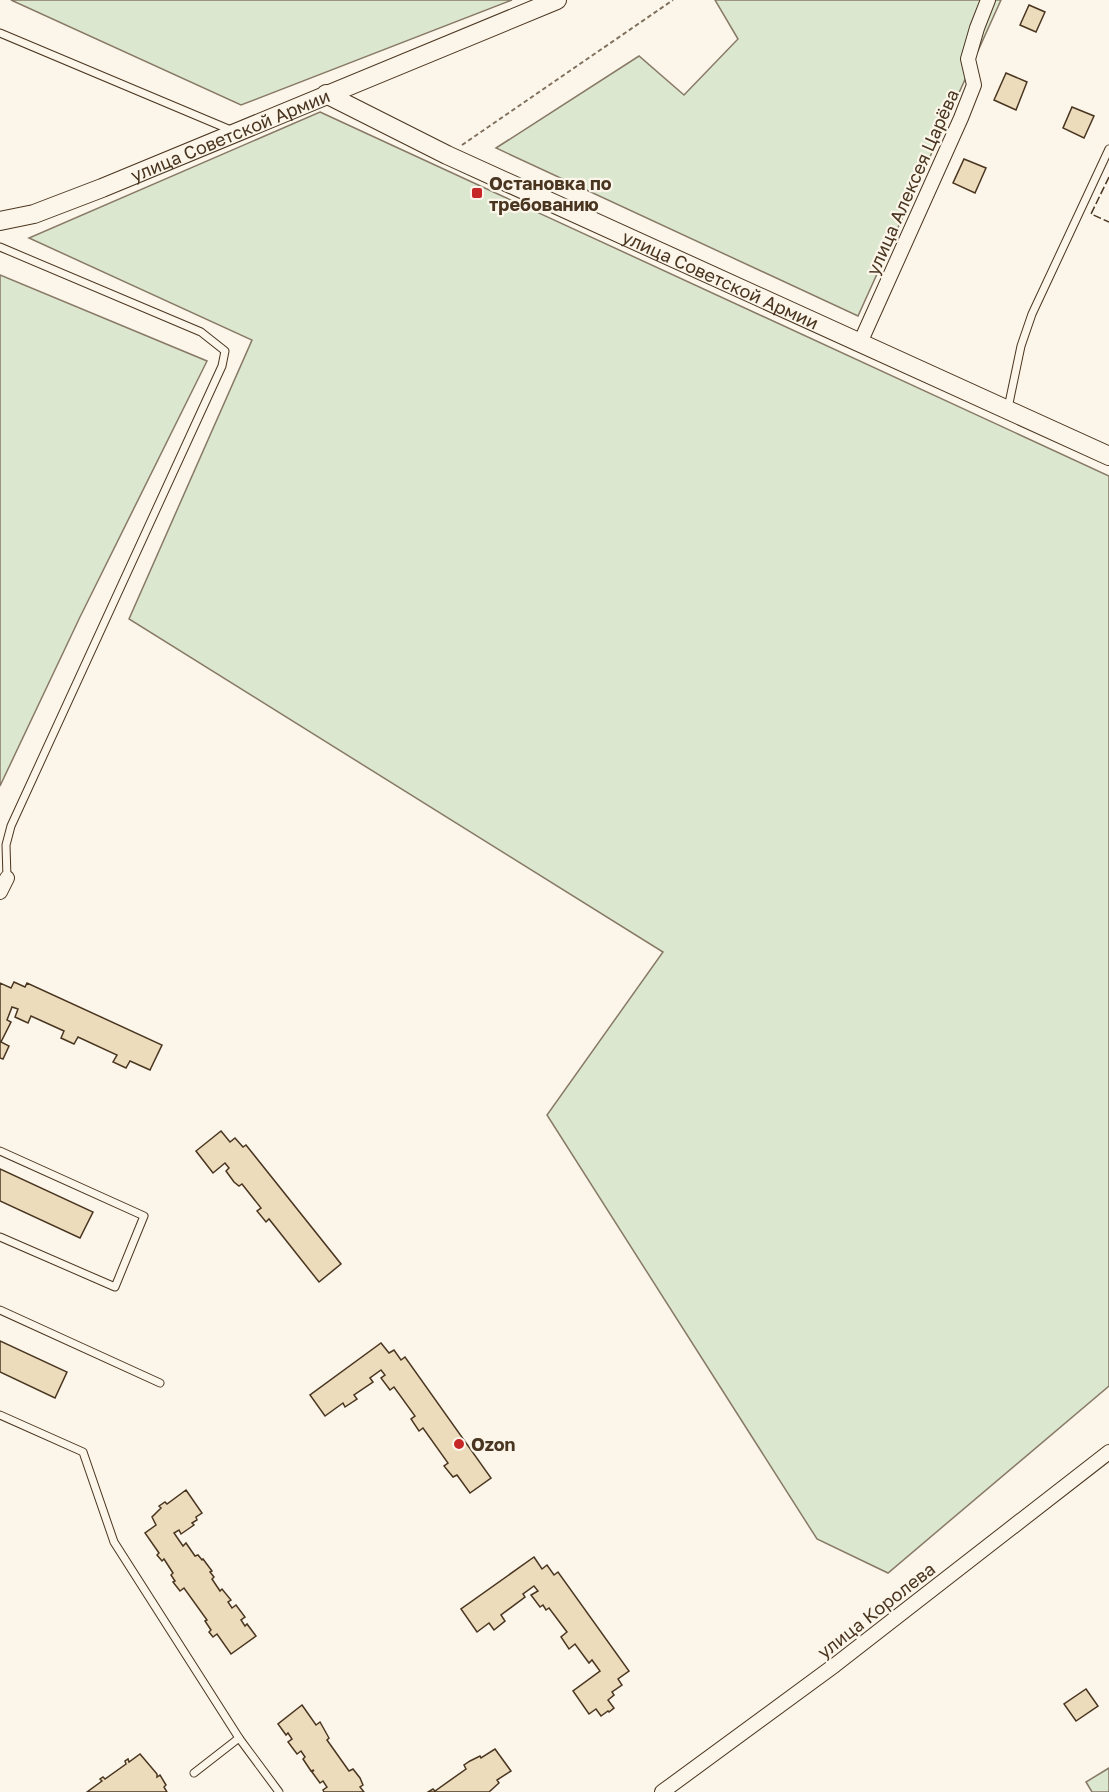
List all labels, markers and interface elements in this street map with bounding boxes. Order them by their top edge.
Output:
street label: улица Советской Армии [127,84,333,186]
street label: улица Алексея Царёва [861,86,963,278]
place label: Остановка по требованию [489,172,612,215]
marker: Остановка по требованию [470,186,484,200]
street label: улица Советской Армии [619,225,822,334]
place label: Ozon [471,1433,516,1455]
marker: Ozon [452,1437,466,1451]
street label: улица Королева [813,1557,939,1663]

